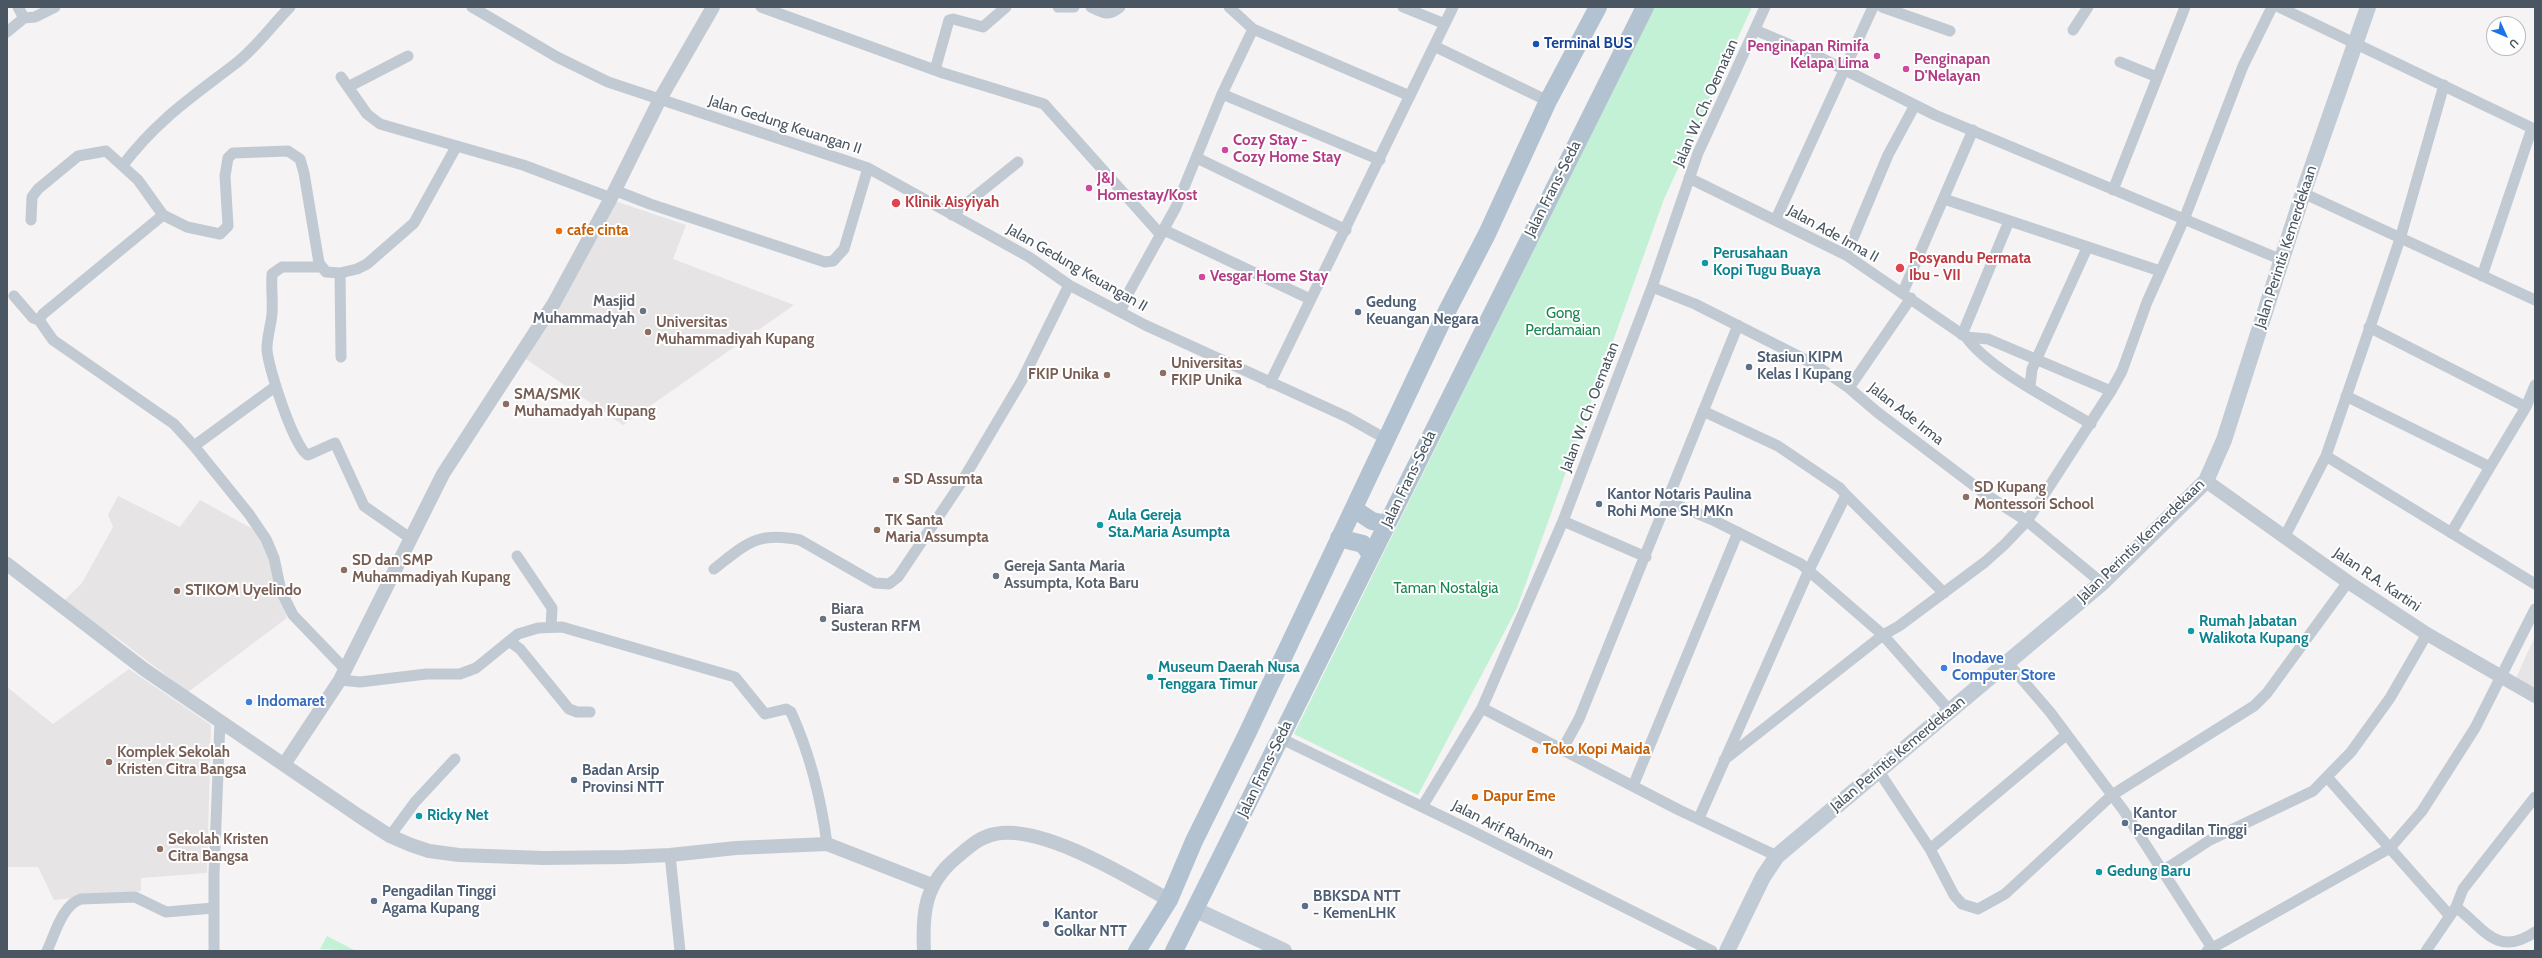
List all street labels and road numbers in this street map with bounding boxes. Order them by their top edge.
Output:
street label: Jalan W. Ch. Oematan [1670,37,1742,169]
street label: Jalan Gedung Keuangan II [706,92,864,158]
street label: Jalan Frans-Seda [1521,138,1585,240]
street label: Jalan Perintis Kemerdekaan [2251,163,2321,331]
street label: Jalan Ade Irma II [1784,201,1882,267]
street label: Jalan Gedung Keuangan II [1003,220,1151,316]
street label: Jalan W. Ch. Oematan [1557,340,1623,474]
street label: Jalan Ade Irma [1865,379,1947,449]
street label: Jalan Frans-Seda [1378,428,1440,530]
street label: Jalan Perintis Kemerdekaan [2074,476,2208,606]
street label: Jalan R.A. Kartini [2330,544,2424,616]
street label: Jalan Perintis Kemerdekaan [1827,692,1969,816]
street label: Jalan Frans-Seda [1234,718,1296,820]
street label: Jalan Arif Rahman [1449,797,1557,863]

